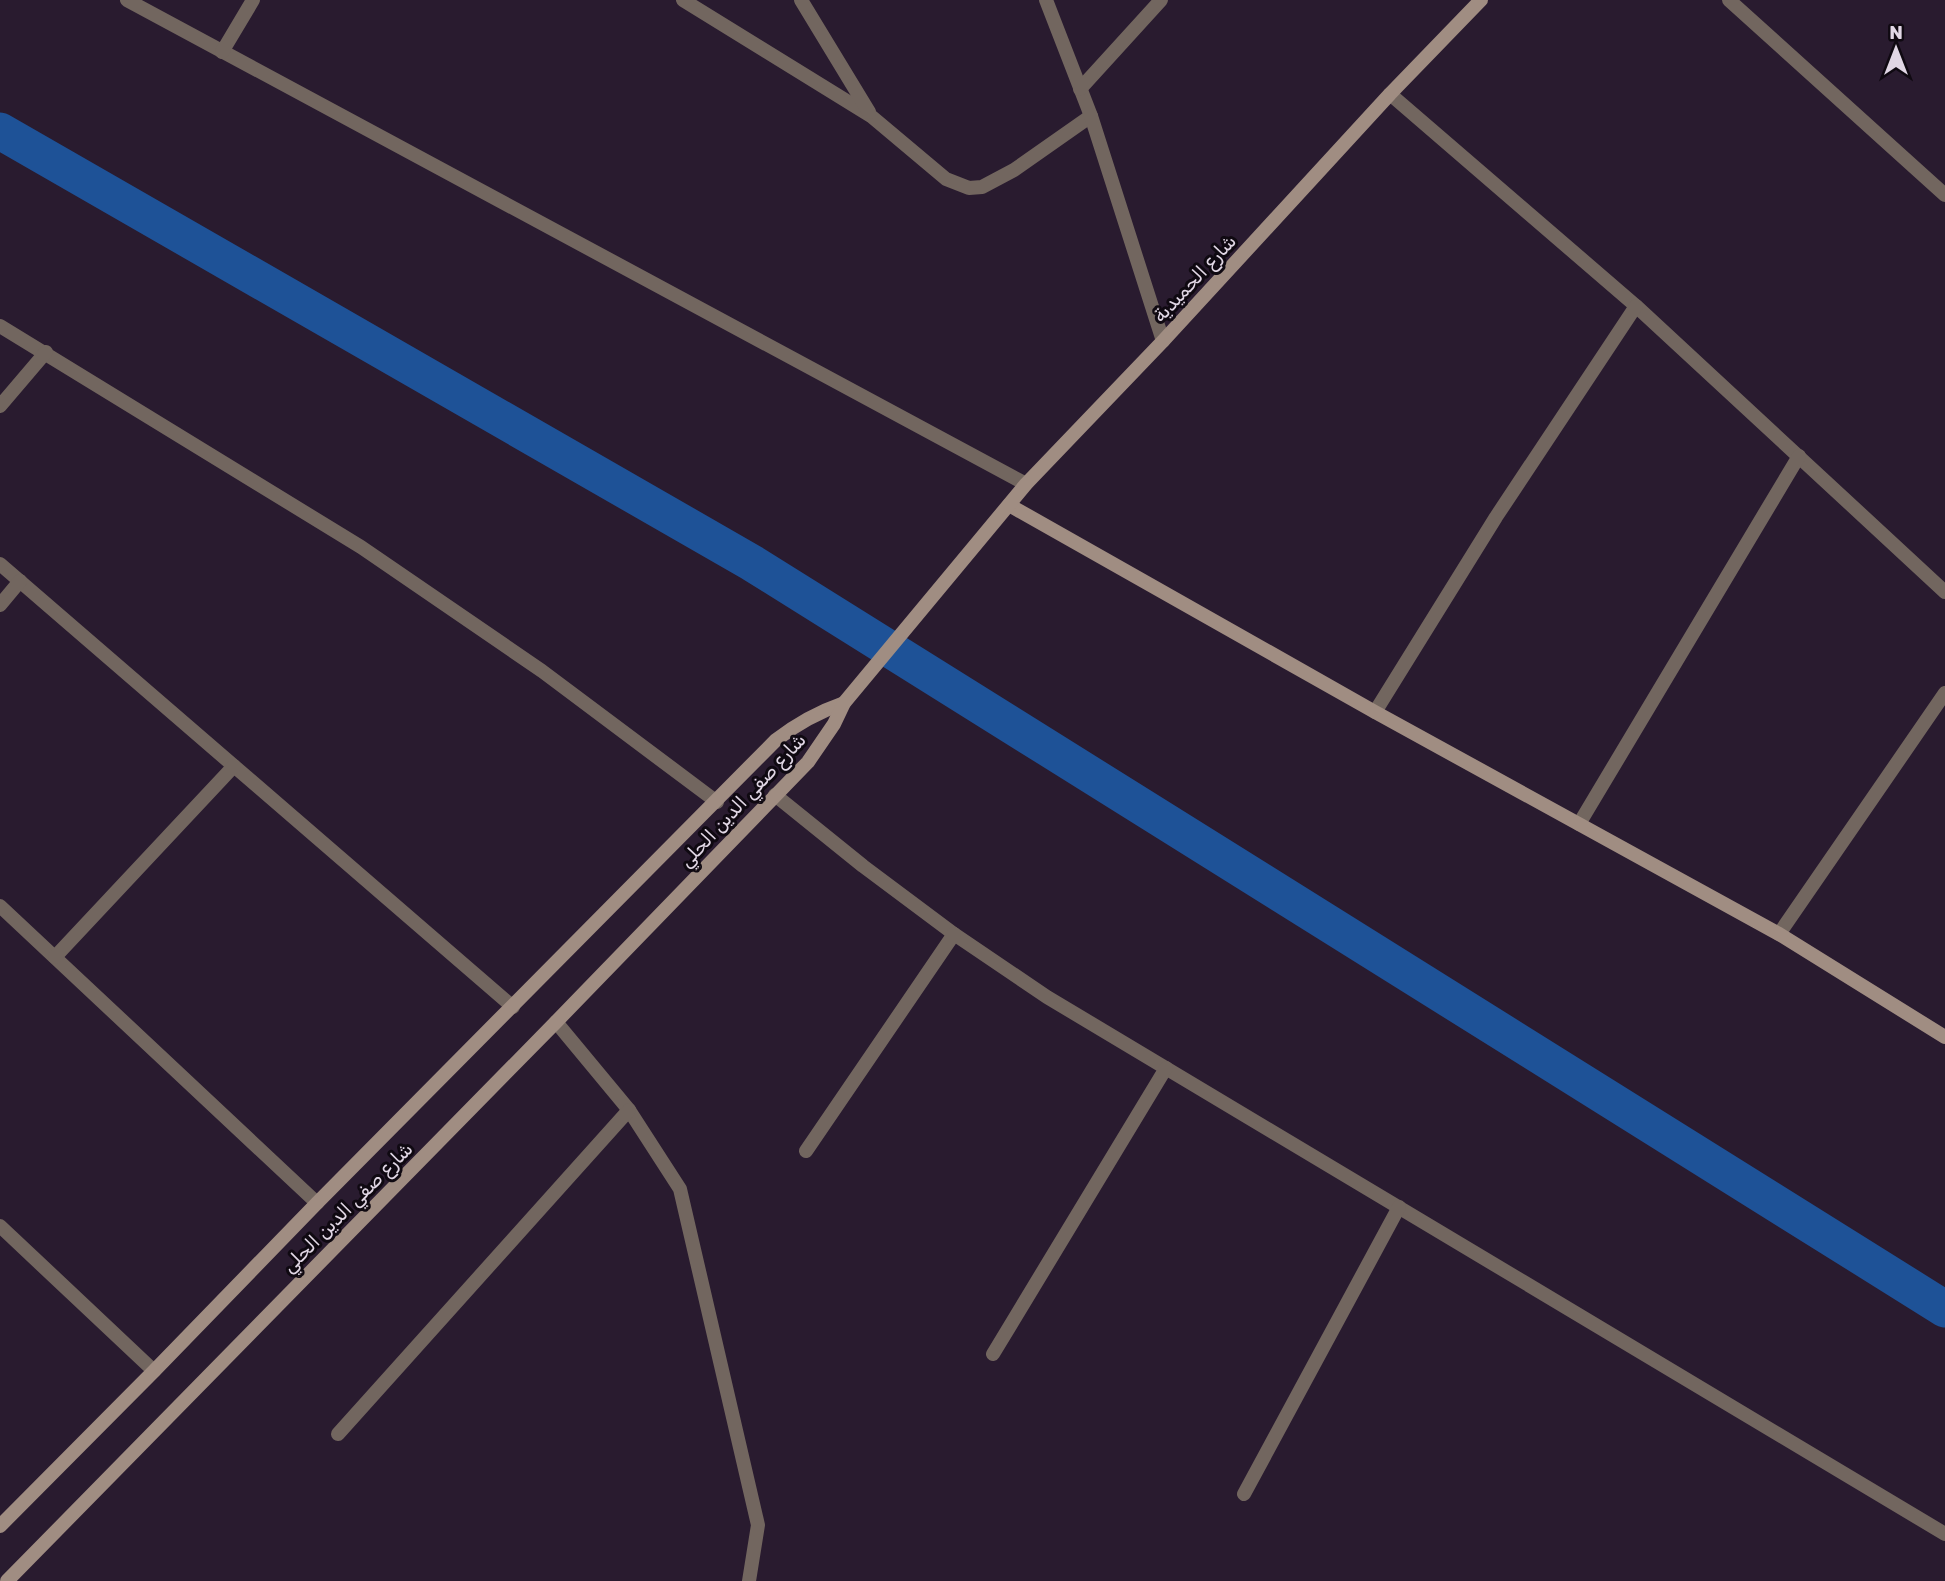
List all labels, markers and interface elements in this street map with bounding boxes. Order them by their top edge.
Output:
north arrow [1861,14,1931,84]
text: N [1889,21,1903,44]
street label: شارع الحميدية [1148,230,1242,328]
street label: شارع صفي الدين الحلي [674,728,813,874]
street label: شارع صفي الدين الحلي [277,1137,420,1280]

